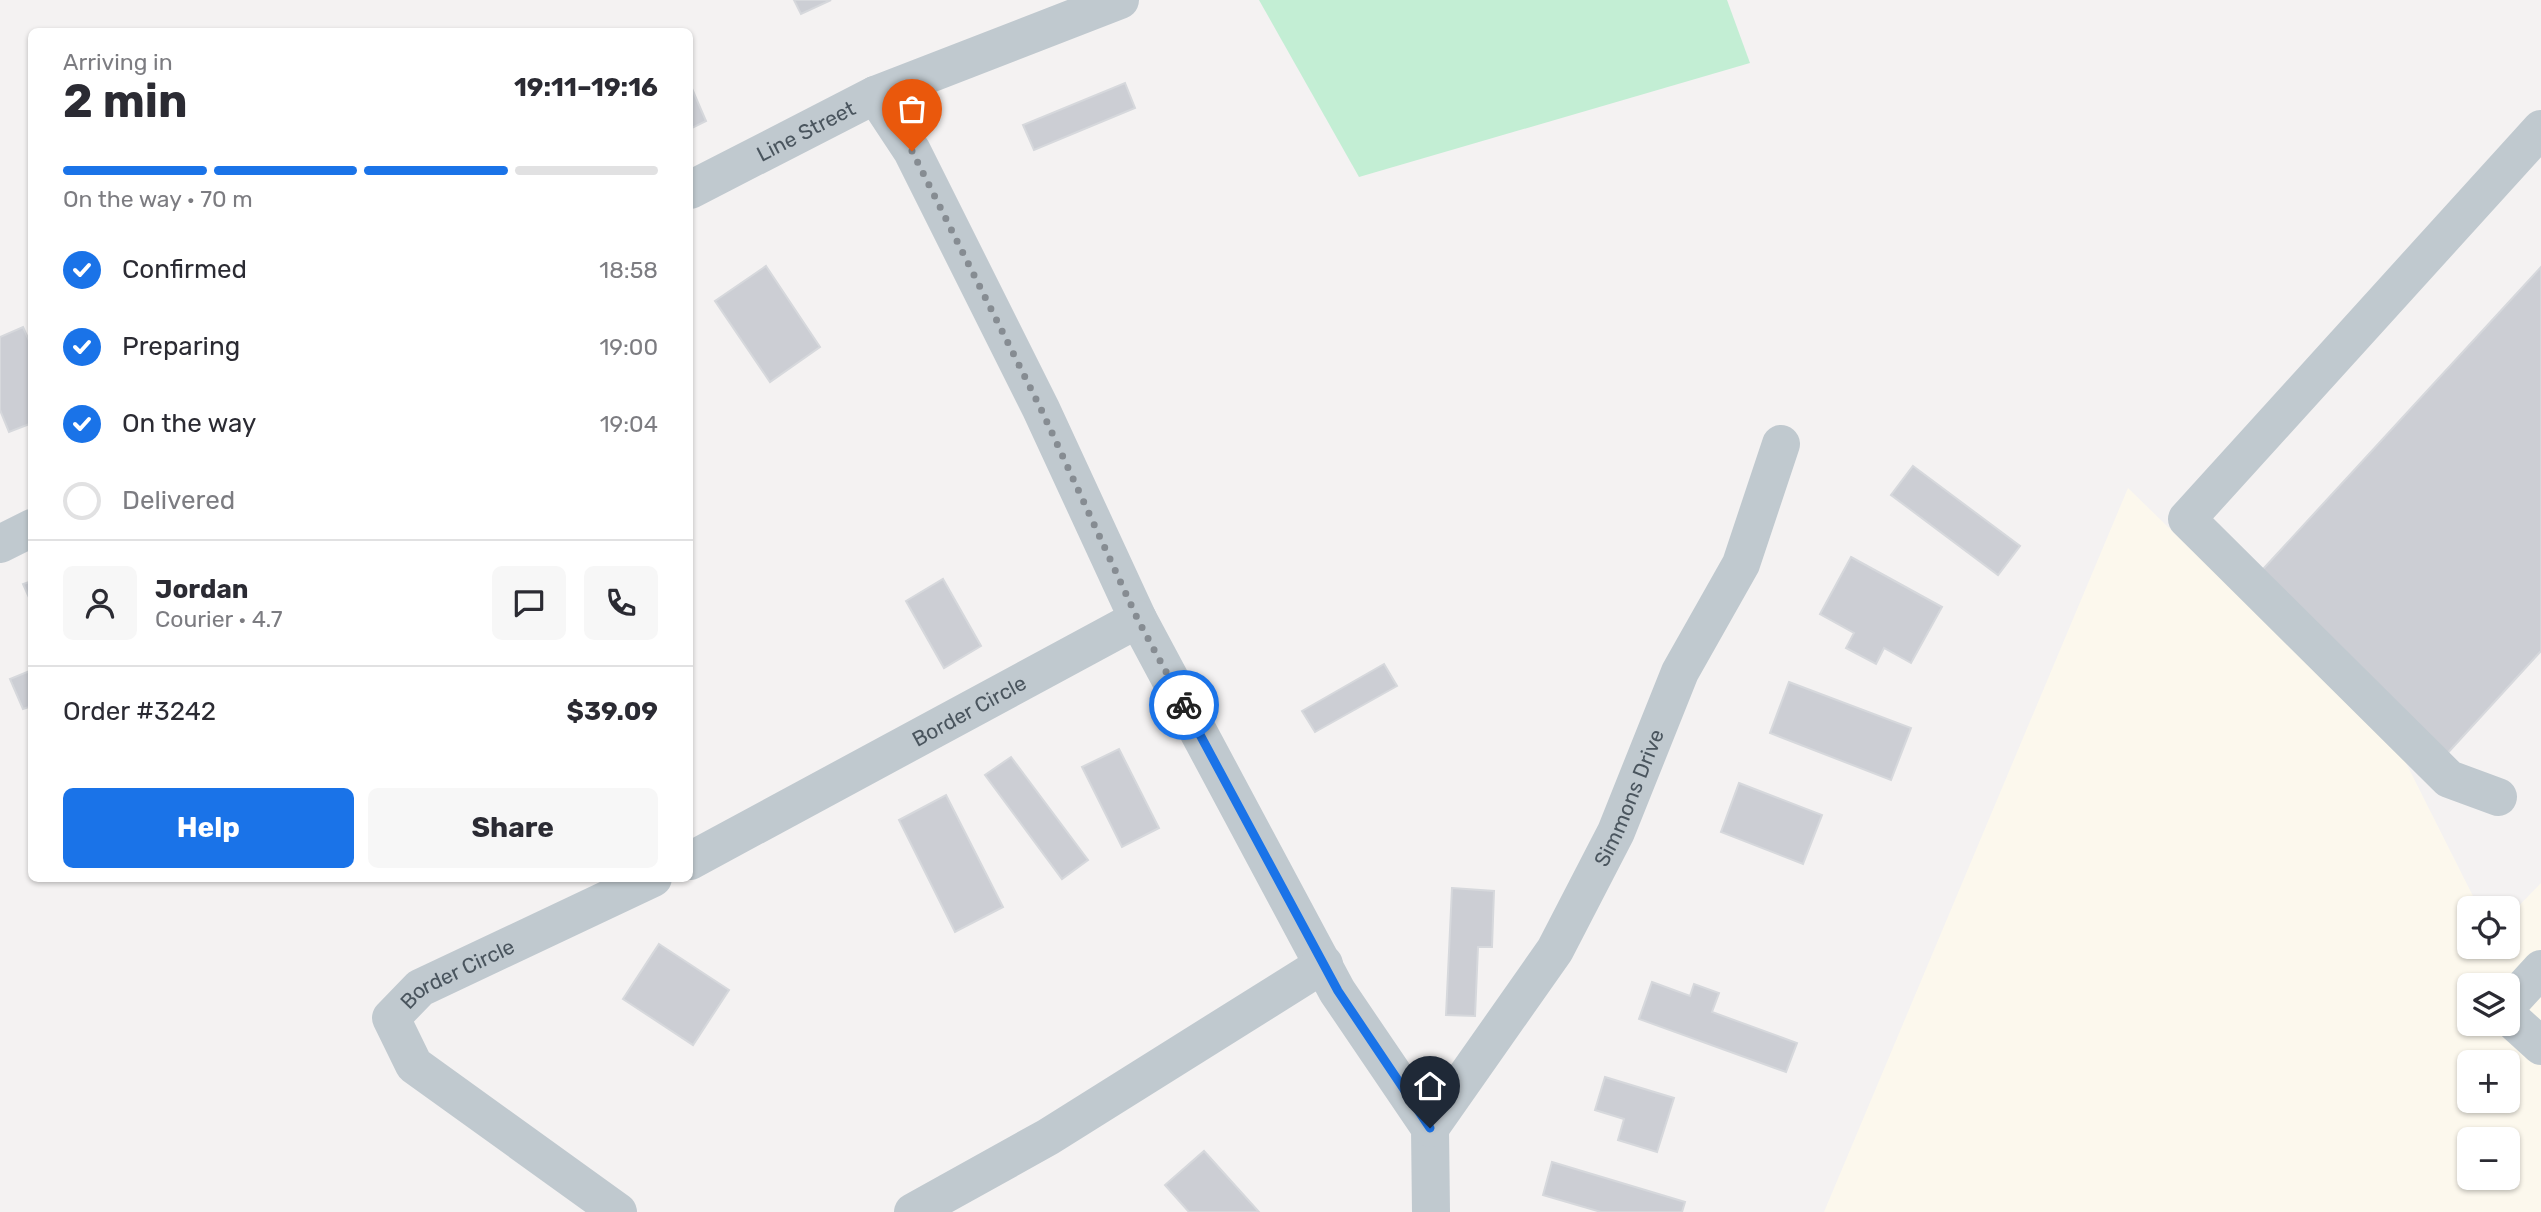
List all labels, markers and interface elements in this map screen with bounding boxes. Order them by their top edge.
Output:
text: Arriving in [63,48,173,76]
text: 19:11–19:16 [514,72,658,103]
text: 2 min [63,74,188,129]
pin [882,79,942,151]
icon: bag [893,90,931,128]
street label: Line Street [752,95,859,166]
text: On the way · 70 m [63,185,253,213]
icon: check [63,251,101,289]
text: Confirmed [122,254,247,285]
text: 18:58 [599,256,658,284]
icon: check [63,328,101,366]
text: Preparing [122,331,240,362]
text: 19:00 [599,333,658,361]
icon: check [63,405,101,443]
text: On the way [122,408,256,439]
text: 19:04 [600,410,658,438]
text: Delivered [122,485,235,516]
button: person [63,566,137,640]
button: chat [492,566,566,640]
button: phone [584,566,658,640]
text: Jordan [155,574,248,605]
text: Courier · 4.7 [155,605,282,633]
street label: Border Circle [907,669,1030,751]
courier [1149,670,1219,740]
icon: bike [1165,686,1203,724]
text: Order #3242 [63,696,216,727]
text: $39.09 [567,696,658,727]
street label: Simmons Drive [1588,725,1668,870]
button: Help [63,788,354,868]
button: Share [368,788,658,868]
map controls [2457,896,2520,1190]
button: locate [2457,896,2520,959]
street label: Border Circle [395,933,518,1014]
button: layers [2457,973,2520,1036]
button: + [2457,1050,2520,1113]
pin [1400,1056,1460,1128]
icon: home [1411,1067,1449,1105]
button: − [2457,1127,2520,1190]

